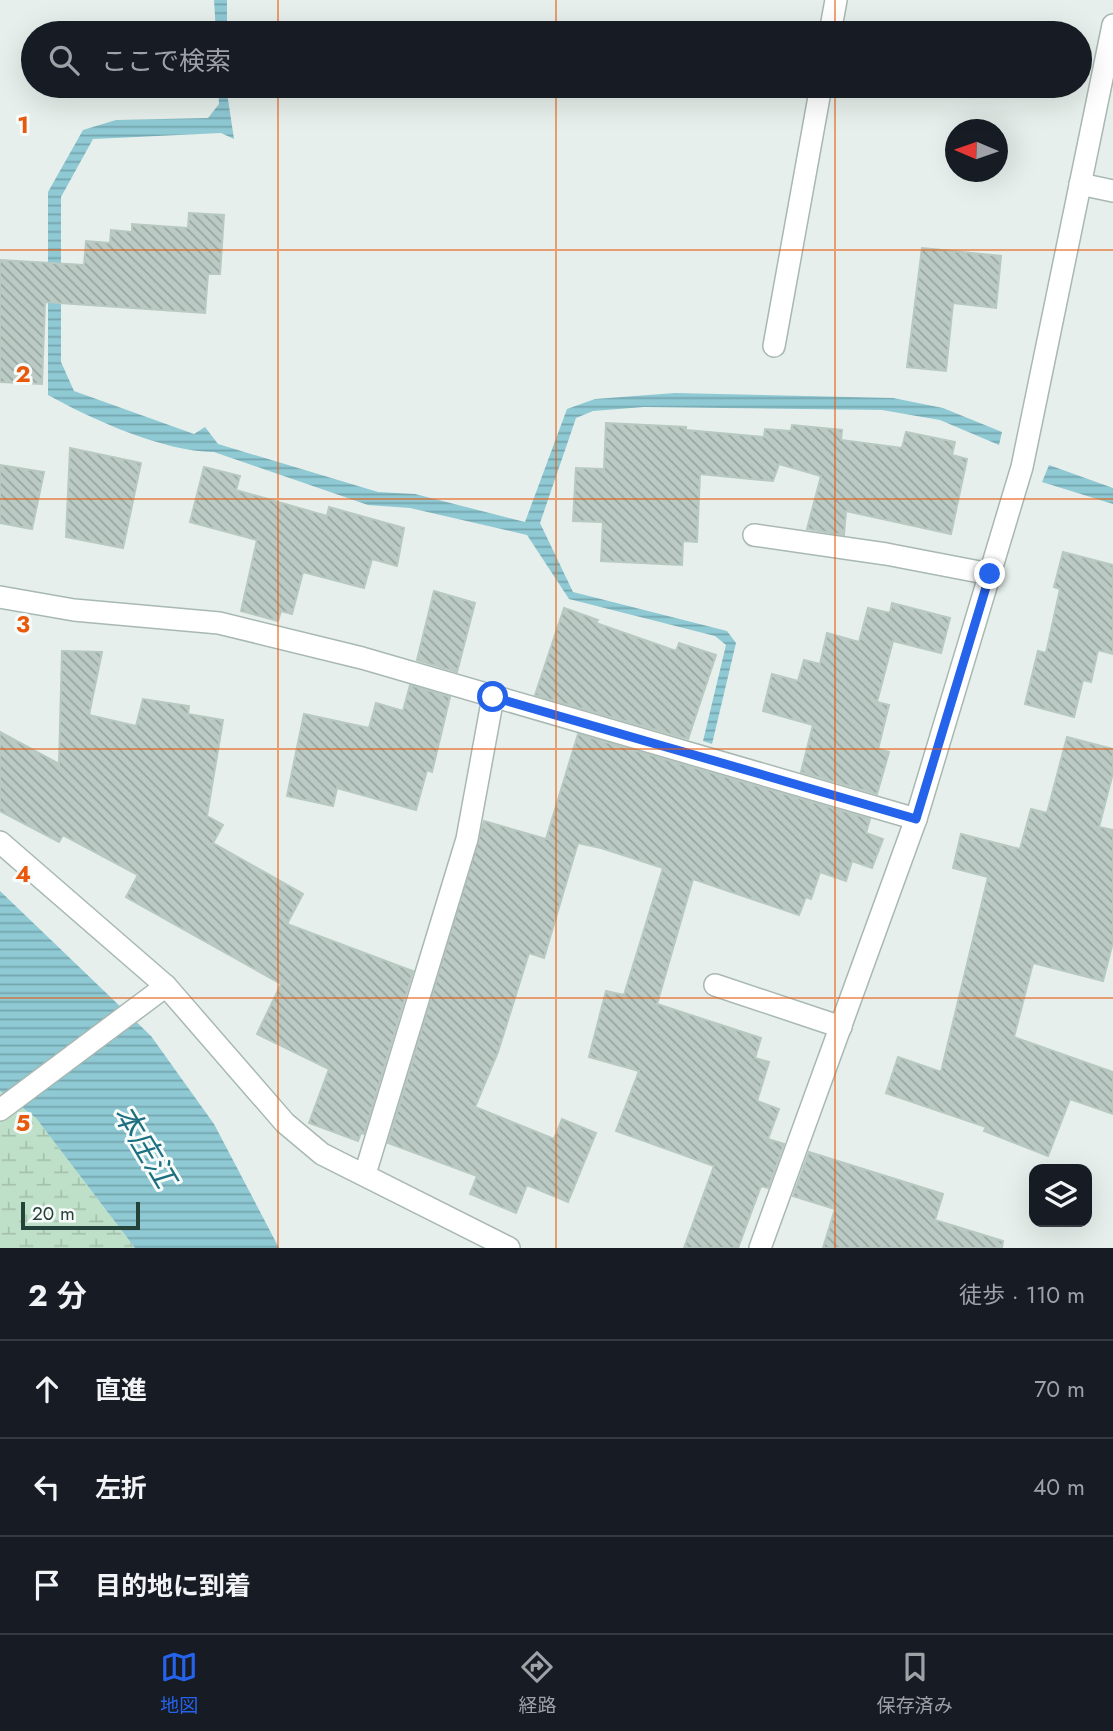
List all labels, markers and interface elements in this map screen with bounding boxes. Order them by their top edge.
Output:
search box [21,21,1092,98]
icon: search [45,41,83,79]
text: ここで検索 [101,42,231,80]
text: 1 [17,108,29,142]
north arrow [945,119,1008,182]
text: 2 [15,357,31,391]
route end [974,558,1005,589]
text: 3 [16,607,30,641]
route start [477,681,508,712]
text: 4 [15,857,31,891]
water label: 本庄江 [103,1096,188,1198]
text: 5 [16,1106,30,1140]
map controls [1029,1164,1092,1227]
button: layers [1029,1164,1092,1227]
scale bar [21,1199,140,1231]
text: 20 m [32,1200,75,1227]
text: 2 分 [28,1274,87,1317]
text: 徒歩 · 110 m [959,1278,1085,1312]
icon: ahead [28,1370,66,1408]
text: 直進 [95,1371,147,1409]
text: 70 m [1034,1372,1085,1406]
icon: left [28,1468,66,1506]
text: 左折 [95,1469,147,1507]
text: 40 m [1033,1470,1085,1504]
icon: arrive [28,1566,66,1604]
text: 目的地に到着 [95,1567,251,1605]
tab: 地図 [160,1648,198,1719]
tab: 経路 [518,1648,557,1719]
tab: 保存済み [877,1648,953,1719]

